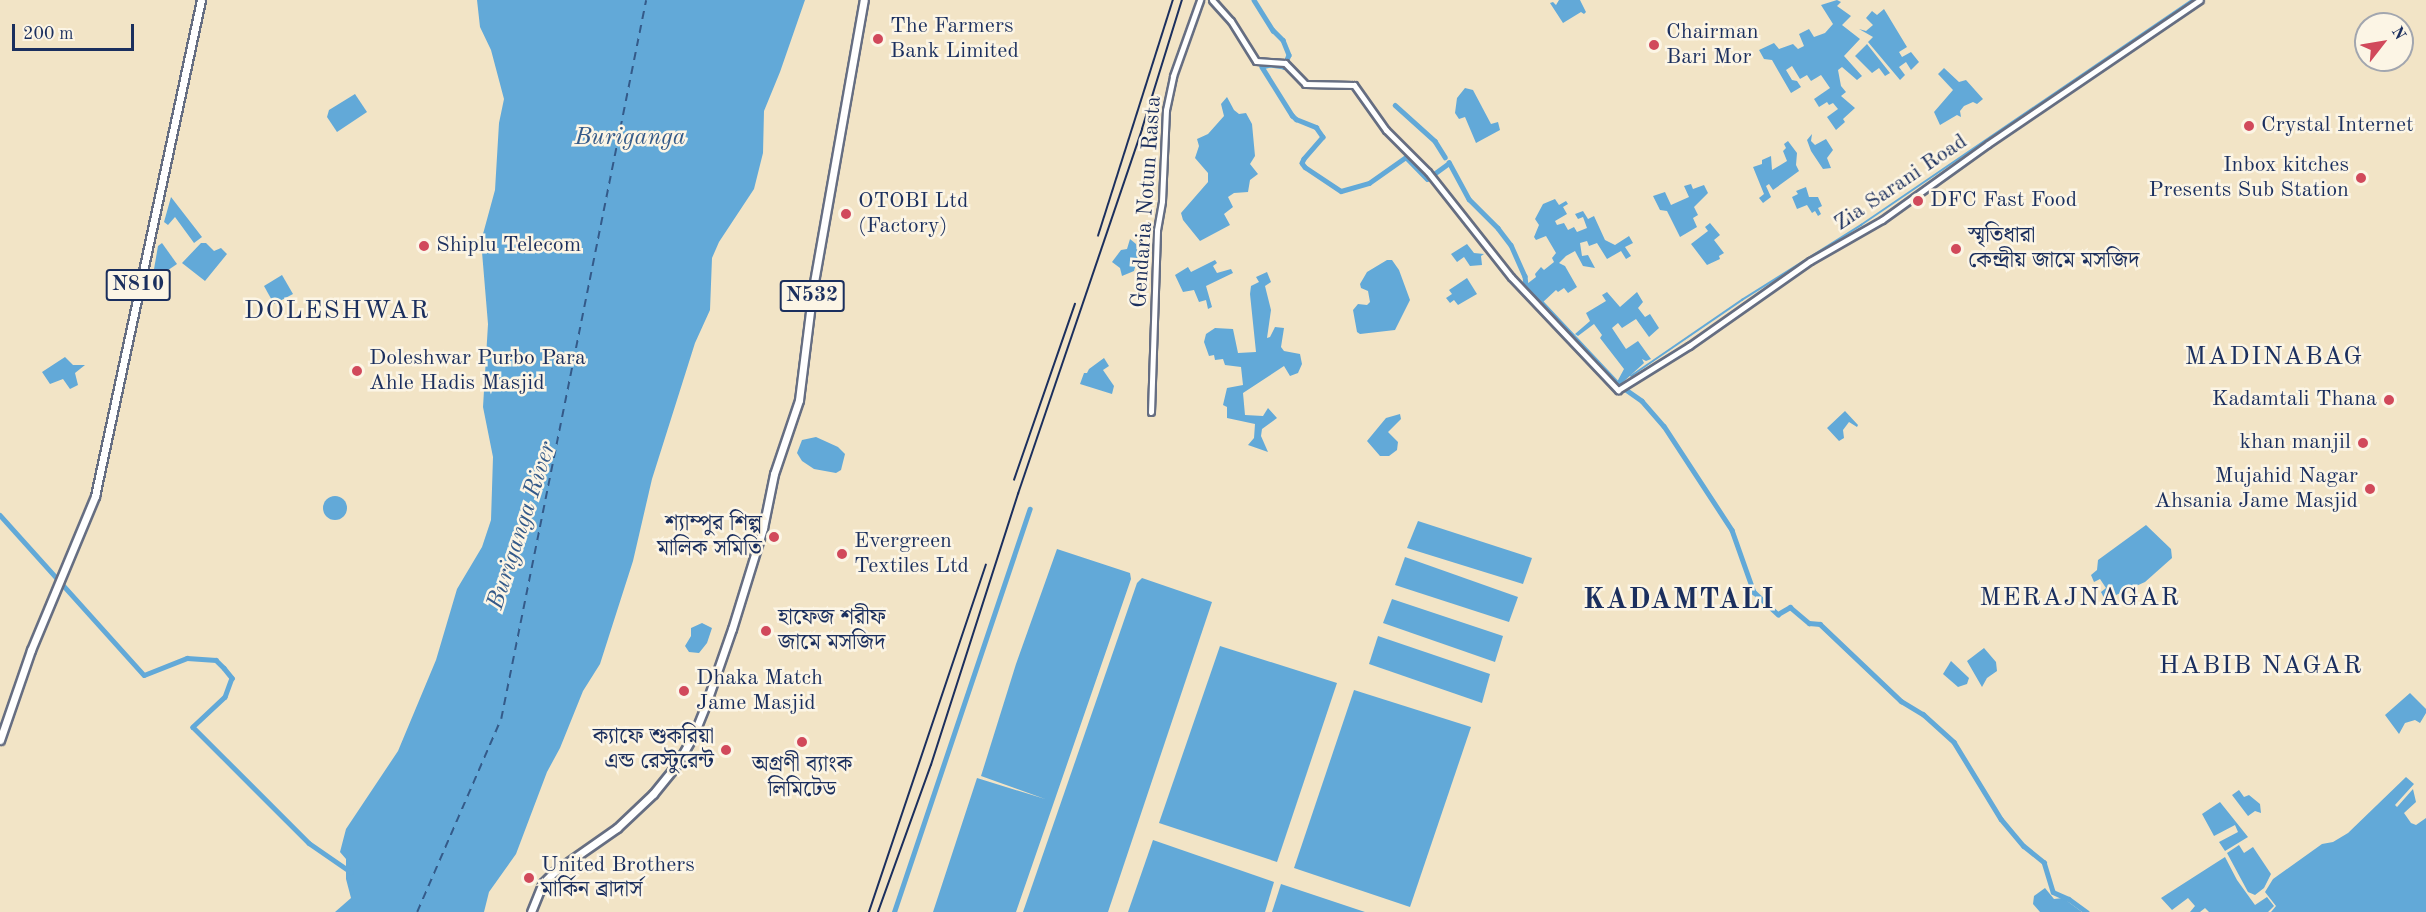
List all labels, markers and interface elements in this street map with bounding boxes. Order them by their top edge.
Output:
scale bar [15,12,136,50]
north arrow [2354,12,2414,72]
place label: The Farmers Bank Limited [890,13,1019,64]
place label: Chairman Bari Mor [1666,19,1759,70]
text: N [2388,24,2408,43]
text: 200 m [23,25,74,43]
marker: The Farmers Bank Limited [871,32,885,46]
marker: Chairman Bari Mor [1647,38,1661,52]
street label: Gendaria Notun Rasta [1126,95,1168,309]
place label: Crystal Internet [2261,113,2414,139]
marker: Crystal Internet [2242,119,2256,133]
water label: Buriganga [574,125,686,153]
street label: Zia Sarani Road [1829,129,1973,237]
place label: Inbox kitches Presents Sub Station [2148,152,2349,204]
marker: Inbox kitches Presents Sub Station [2354,171,2368,185]
place label: OTOBI Ltd (Factory) [858,188,968,240]
place label: DFC Fast Food [1930,188,2077,214]
marker: DFC Fast Food [1911,194,1925,208]
marker: OTOBI Ltd (Factory) [839,207,853,221]
place label: স্মৃতিধারা কেন্দ্রীয় জামে মসজিদ [1968,223,2140,274]
place label: Shiplu Telecom [436,233,581,259]
marker: Shiplu Telecom [417,239,431,253]
marker: স্মৃতিধারা কেন্দ্রীয় জামে মসজিদ [1949,242,1963,256]
road number: N810 [105,267,171,303]
road number: N532 [779,278,845,314]
district label: DOLESHWAR [244,296,430,328]
district label: MADINABAG [2185,342,2363,374]
place label: Doleshwar Purbo Para Ahle Hadis Masjid [369,345,586,396]
marker: Doleshwar Purbo Para Ahle Hadis Masjid [350,364,364,378]
place label: Kadamtali Thana [2212,387,2377,413]
marker: Kadamtali Thana [2382,393,2396,407]
place label: khan manjil [2240,430,2351,456]
marker: khan manjil [2356,436,2370,450]
water label: Buriganga River [482,439,564,613]
place label: Mujahid Nagar Ahsania Jame Masjid [2154,463,2358,514]
marker: Mujahid Nagar Ahsania Jame Masjid [2363,482,2377,496]
place label: শ্যাম্পুর শিল্প মালিক সমিতি [657,511,762,562]
place label: Evergreen Textiles Ltd [854,528,969,580]
marker: শ্যাম্পুর শিল্প মালিক সমিতি [767,530,781,544]
marker: Evergreen Textiles Ltd [835,547,849,561]
district label: MERAJNAGAR [1979,583,2181,615]
district label: KADAMTALI [1583,584,1775,618]
place label: হাফেজ শরীফ জামে মসজিদ [778,605,886,656]
marker: হাফেজ শরীফ জামে মসজিদ [759,624,773,638]
district label: HABIB NAGAR [2159,651,2363,683]
place label: Dhaka Match Jame Masjid [696,665,823,716]
marker: Dhaka Match Jame Masjid [677,684,691,698]
place label: ক্যাফে শুকরিয়া এন্ড রেস্টুরেন্ট [593,724,714,776]
marker: অগ্রণী ব্যাংক লিমিটেড [795,735,809,749]
marker: ক্যাফে শুকরিয়া এন্ড রেস্টুরেন্ট [719,743,733,757]
place label: অগ্রণী ব্যাংক লিমিটেড [752,752,852,804]
place label: United Brothers মার্কিন ব্রাদার্স [541,852,695,903]
marker: United Brothers মার্কিন ব্রাদার্স [522,871,536,885]

